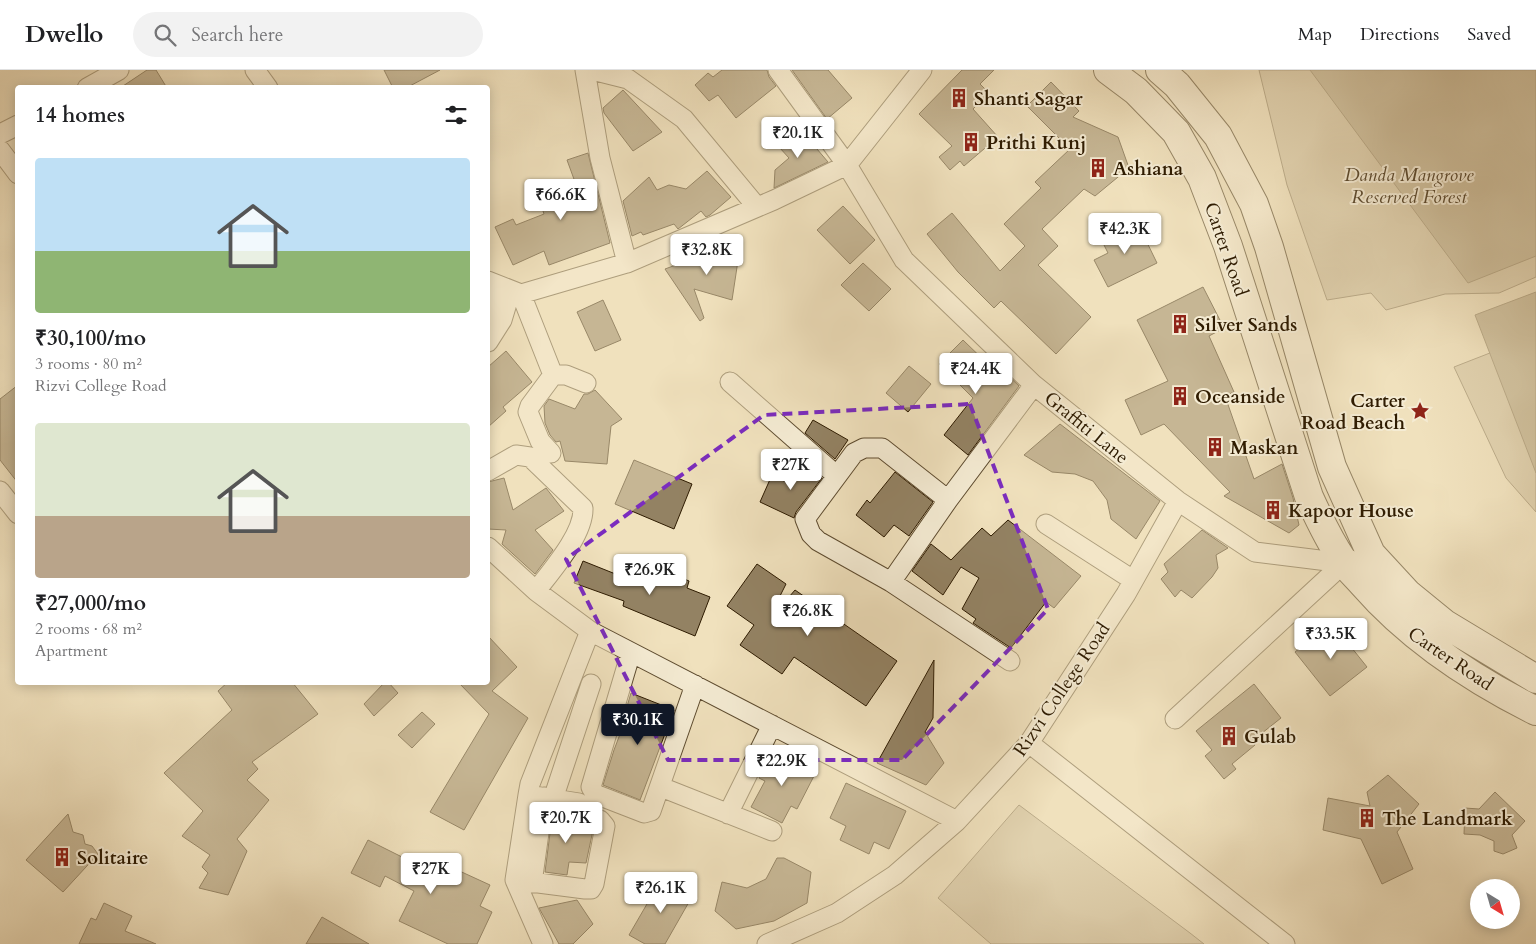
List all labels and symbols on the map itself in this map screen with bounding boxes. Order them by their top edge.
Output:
place label: Shanti Sagar [974,86,1083,112]
building icon: Shanti Sagar [948,87,970,109]
pin: ₹20.1K [757,116,839,159]
place label: Prithi Kunj [986,130,1086,156]
building icon: Prithi Kunj [960,131,982,153]
place label: Ashiana [1113,156,1184,182]
building icon: Ashiana [1087,157,1109,179]
park label: Danda Mangrove Reserved Forest [1344,162,1474,210]
pin: ₹66.6K [520,178,602,221]
street label: Carter Road [1198,199,1254,300]
pin: ₹42.3K [1084,212,1166,255]
pin: ₹32.8K [666,234,748,276]
place label: Silver Sands [1195,312,1297,338]
building icon: Silver Sands [1169,313,1191,335]
pin: ₹24.4K [935,352,1017,395]
place label: Oceanside [1195,384,1285,410]
building icon: Oceanside [1169,385,1191,407]
street label: Graffiti Lane [1038,386,1134,470]
place label: Carter Road Beach [1301,388,1405,436]
place icon: Carter Road Beach [1409,400,1431,422]
place label: Maskan [1230,435,1299,461]
building icon: Maskan [1204,436,1226,458]
pin: ₹27K [761,448,821,491]
place label: Kapoor House [1288,498,1414,524]
building icon: Kapoor House [1262,499,1284,521]
pin: ₹26.9K [609,554,691,596]
pin: ₹26.8K [767,594,849,637]
street label: Rizvi College Road [1007,618,1116,762]
pin: ₹33.5K [1290,618,1372,660]
street label: Carter Road [1403,621,1498,697]
pin: ₹30.1K [597,704,679,746]
place label: Gulab [1244,724,1296,750]
building icon: Gulab [1218,725,1240,747]
pin: ₹22.9K [741,744,823,787]
pin: ₹20.7K [525,802,607,844]
place label: The Landmark [1382,806,1513,832]
building icon: The Landmark [1356,807,1378,829]
place label: Solitaire [77,845,149,871]
building icon: Solitaire [51,846,73,868]
pin: ₹27K [401,852,461,895]
pin: ₹26.1K [620,872,702,914]
north arrow [1470,879,1520,929]

